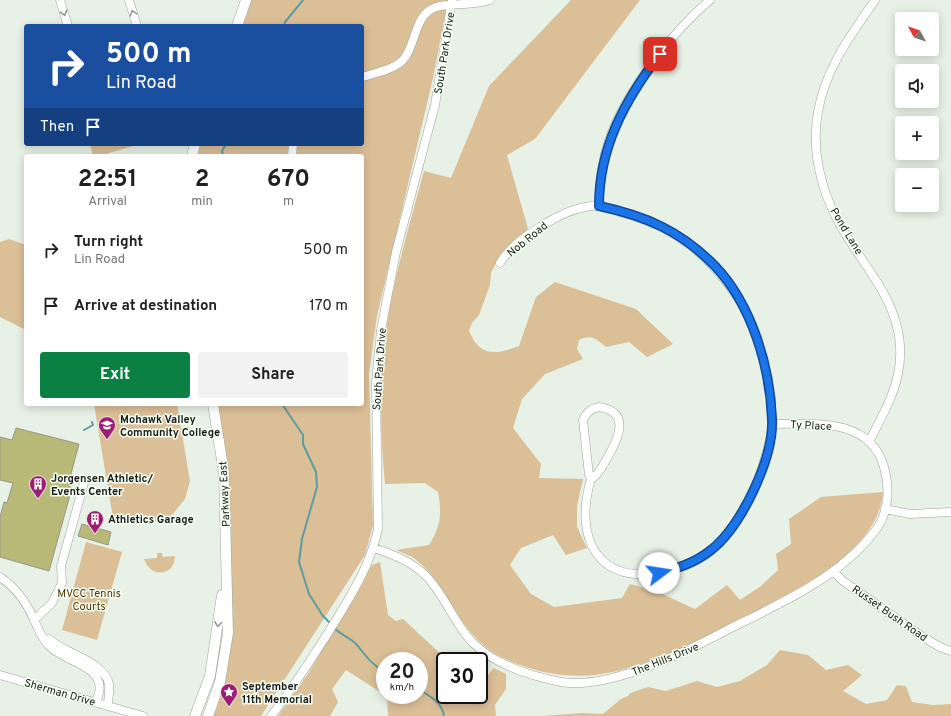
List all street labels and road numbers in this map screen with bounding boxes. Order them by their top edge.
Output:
street label: South Park Drive [432,11,458,95]
street label: Pond Lane [827,205,866,258]
street label: Nob Road [504,219,551,260]
street label: South Park Drive [370,327,390,411]
street label: Ty Place [790,418,832,434]
street label: Parkway East [216,461,234,527]
street label: Russet Bush Road [849,583,930,645]
street label: The Hills Drive [630,640,701,680]
street label: Sherman Drive [23,676,97,710]

